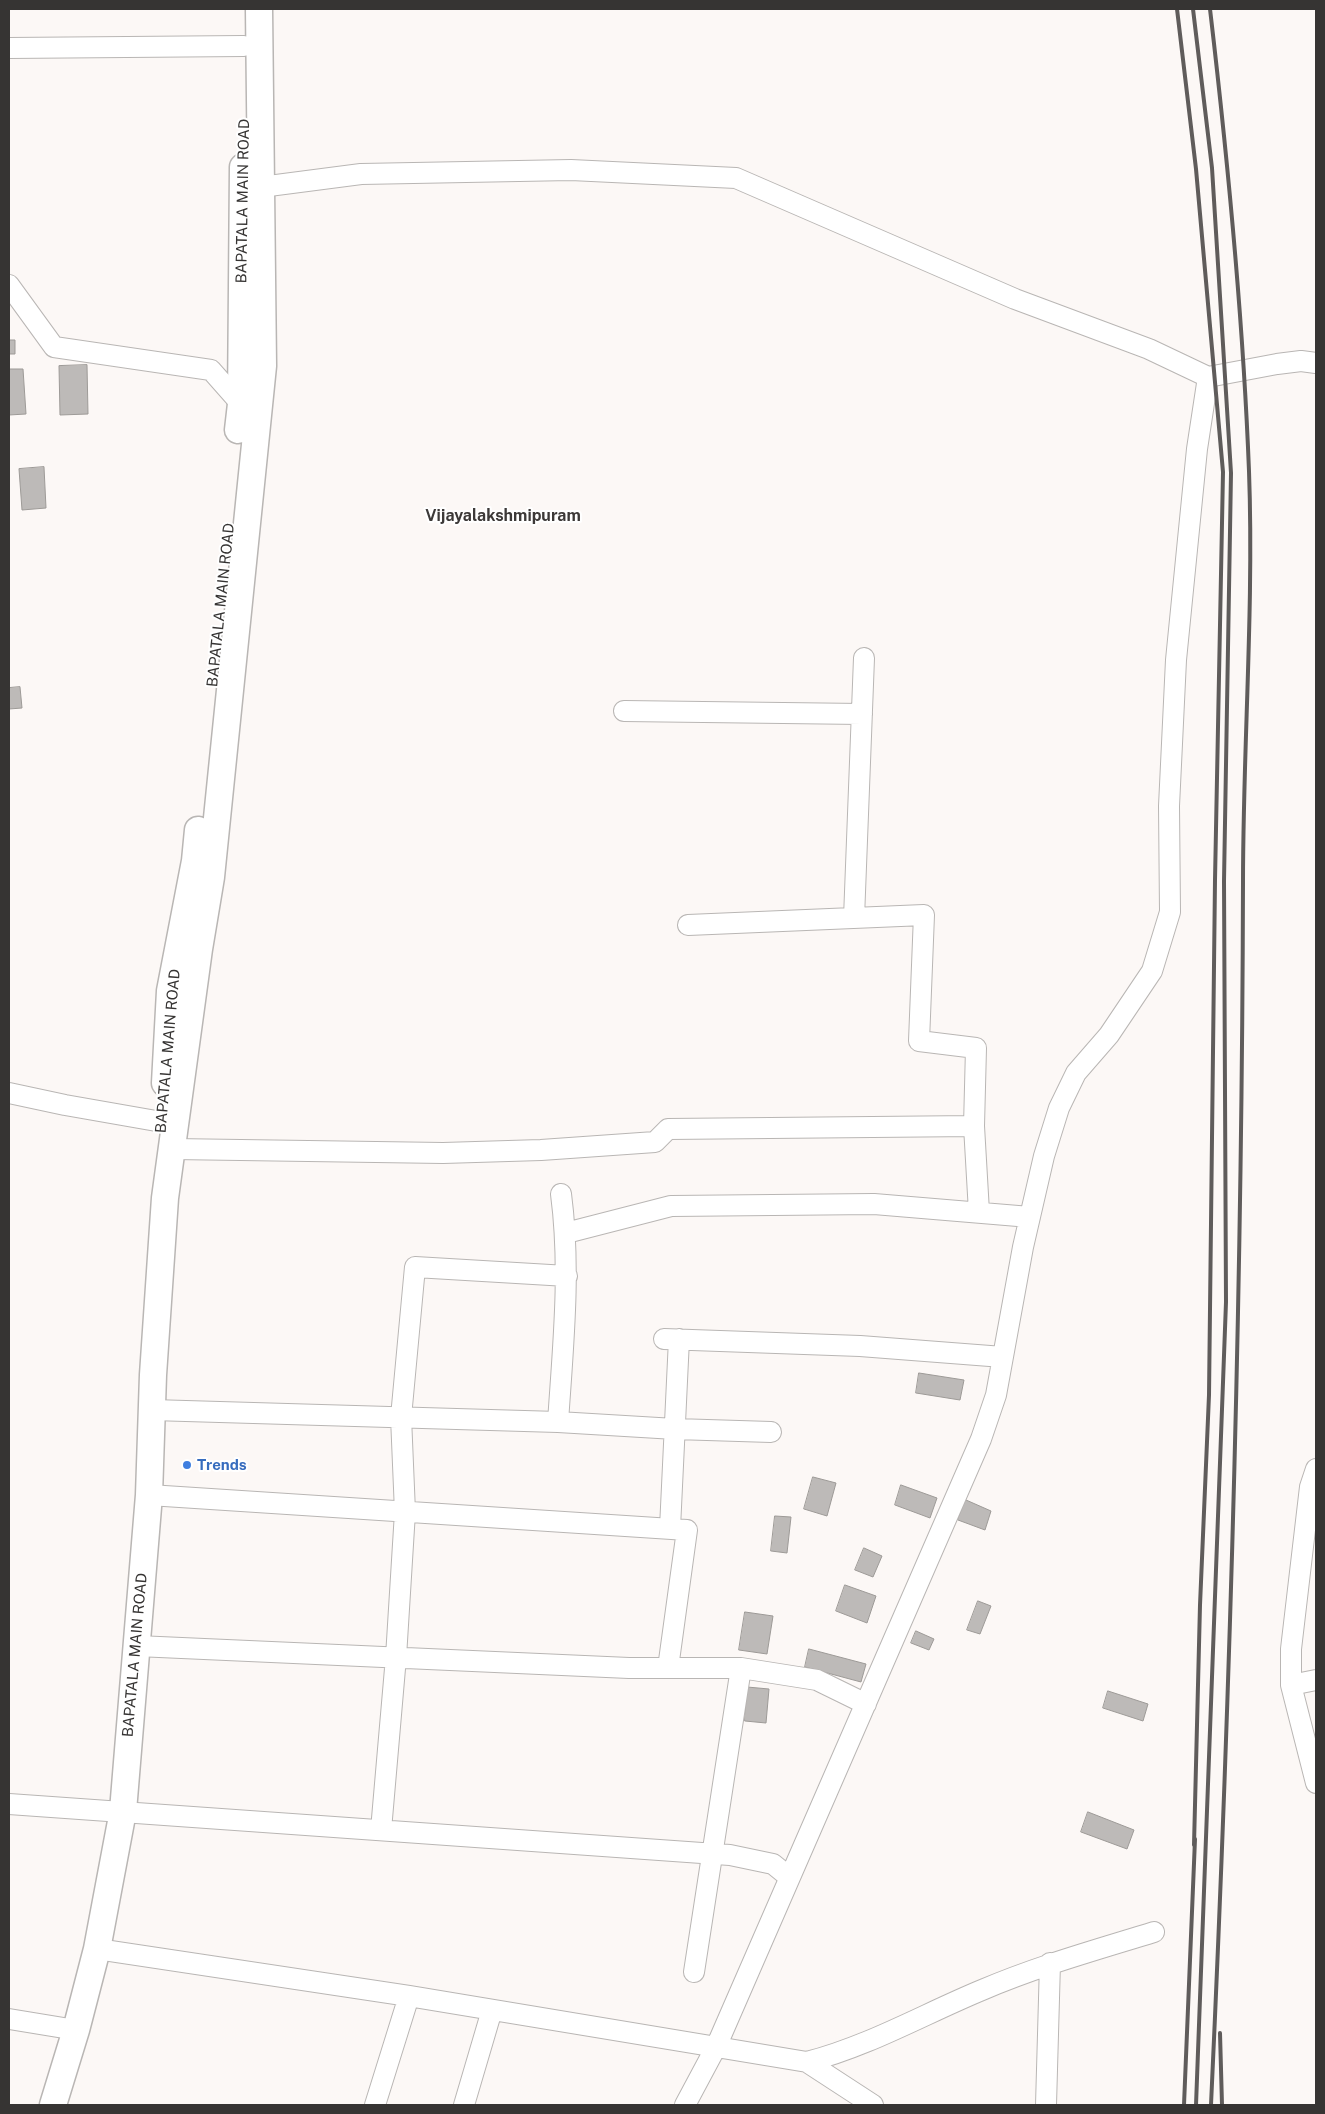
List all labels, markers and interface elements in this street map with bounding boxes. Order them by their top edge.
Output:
street label: BAPATALA MAIN ROAD [233,119,253,283]
district label: Vijayalakshmipuram [425,506,581,526]
street label: BAPATALA MAIN ROAD [203,522,239,688]
street label: BAPATALA MAIN ROAD [152,968,184,1134]
place label: Trends [197,1456,247,1474]
marker: Trends [181,1459,193,1471]
street label: BAPATALA MAIN ROAD [119,1572,151,1738]

